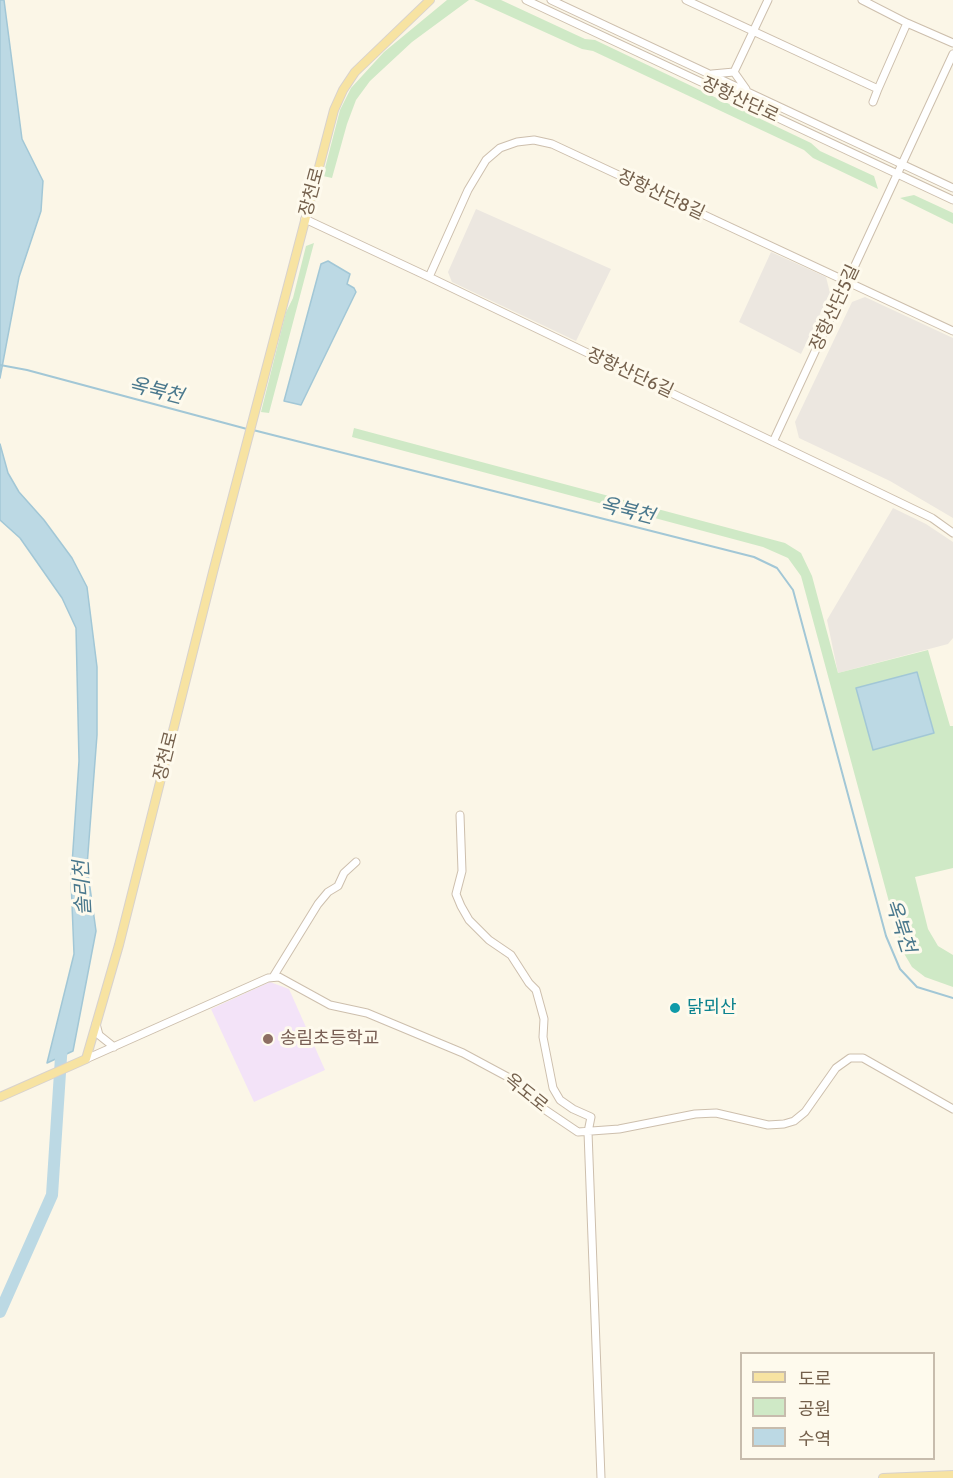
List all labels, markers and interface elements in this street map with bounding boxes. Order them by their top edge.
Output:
street label: 장항산단로 [698,73,782,127]
street label: 장천로 [295,165,329,219]
street label: 장항산단8길 [614,165,708,225]
street label: 장항산단5길 [806,262,864,354]
street label: 장항산단6길 [583,344,677,402]
water label: 옥북천 [126,373,186,409]
water label: 옥북천 [597,493,657,529]
street label: 장천로 [150,729,182,783]
water label: 솔리천 [70,860,96,916]
water label: 옥북천 [880,896,920,956]
place label: 닭뫼산 [687,997,737,1019]
marker: 닭뫼산 [668,1001,682,1015]
place label: 송림초등학교 [280,1028,379,1050]
marker: 송림초등학교 [261,1032,275,1046]
street label: 옥도로 [500,1069,552,1117]
legend [740,1352,935,1460]
text: 도로 [798,1368,831,1390]
text: 공원 [798,1398,831,1420]
text: 수역 [798,1428,831,1450]

